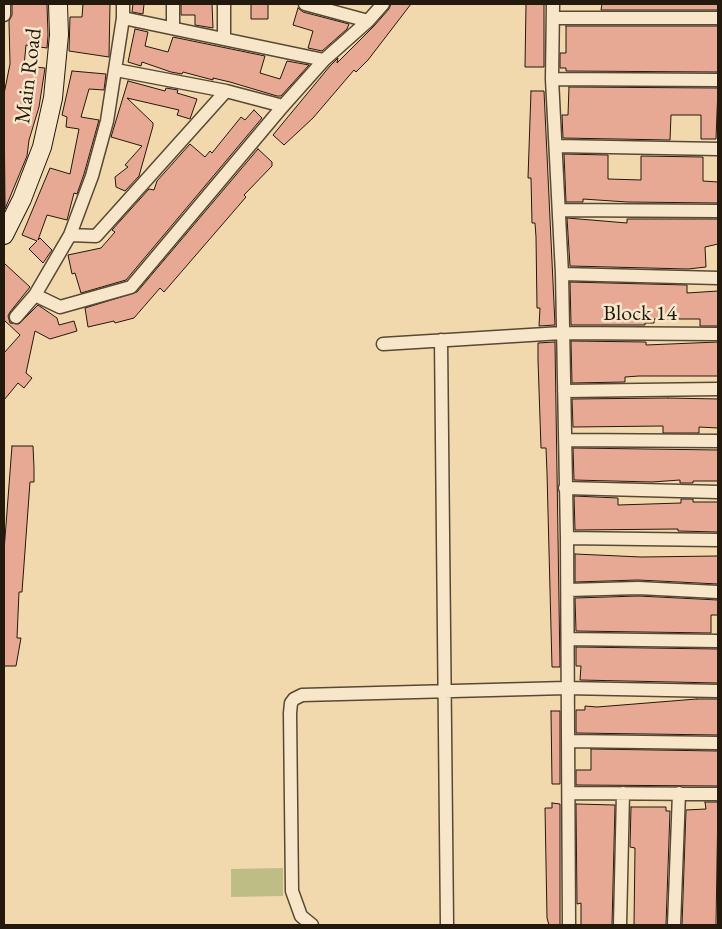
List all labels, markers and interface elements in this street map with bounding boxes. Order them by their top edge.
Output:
street label: Main Road [10,27,48,125]
street label: Block 14 [603,301,677,327]

